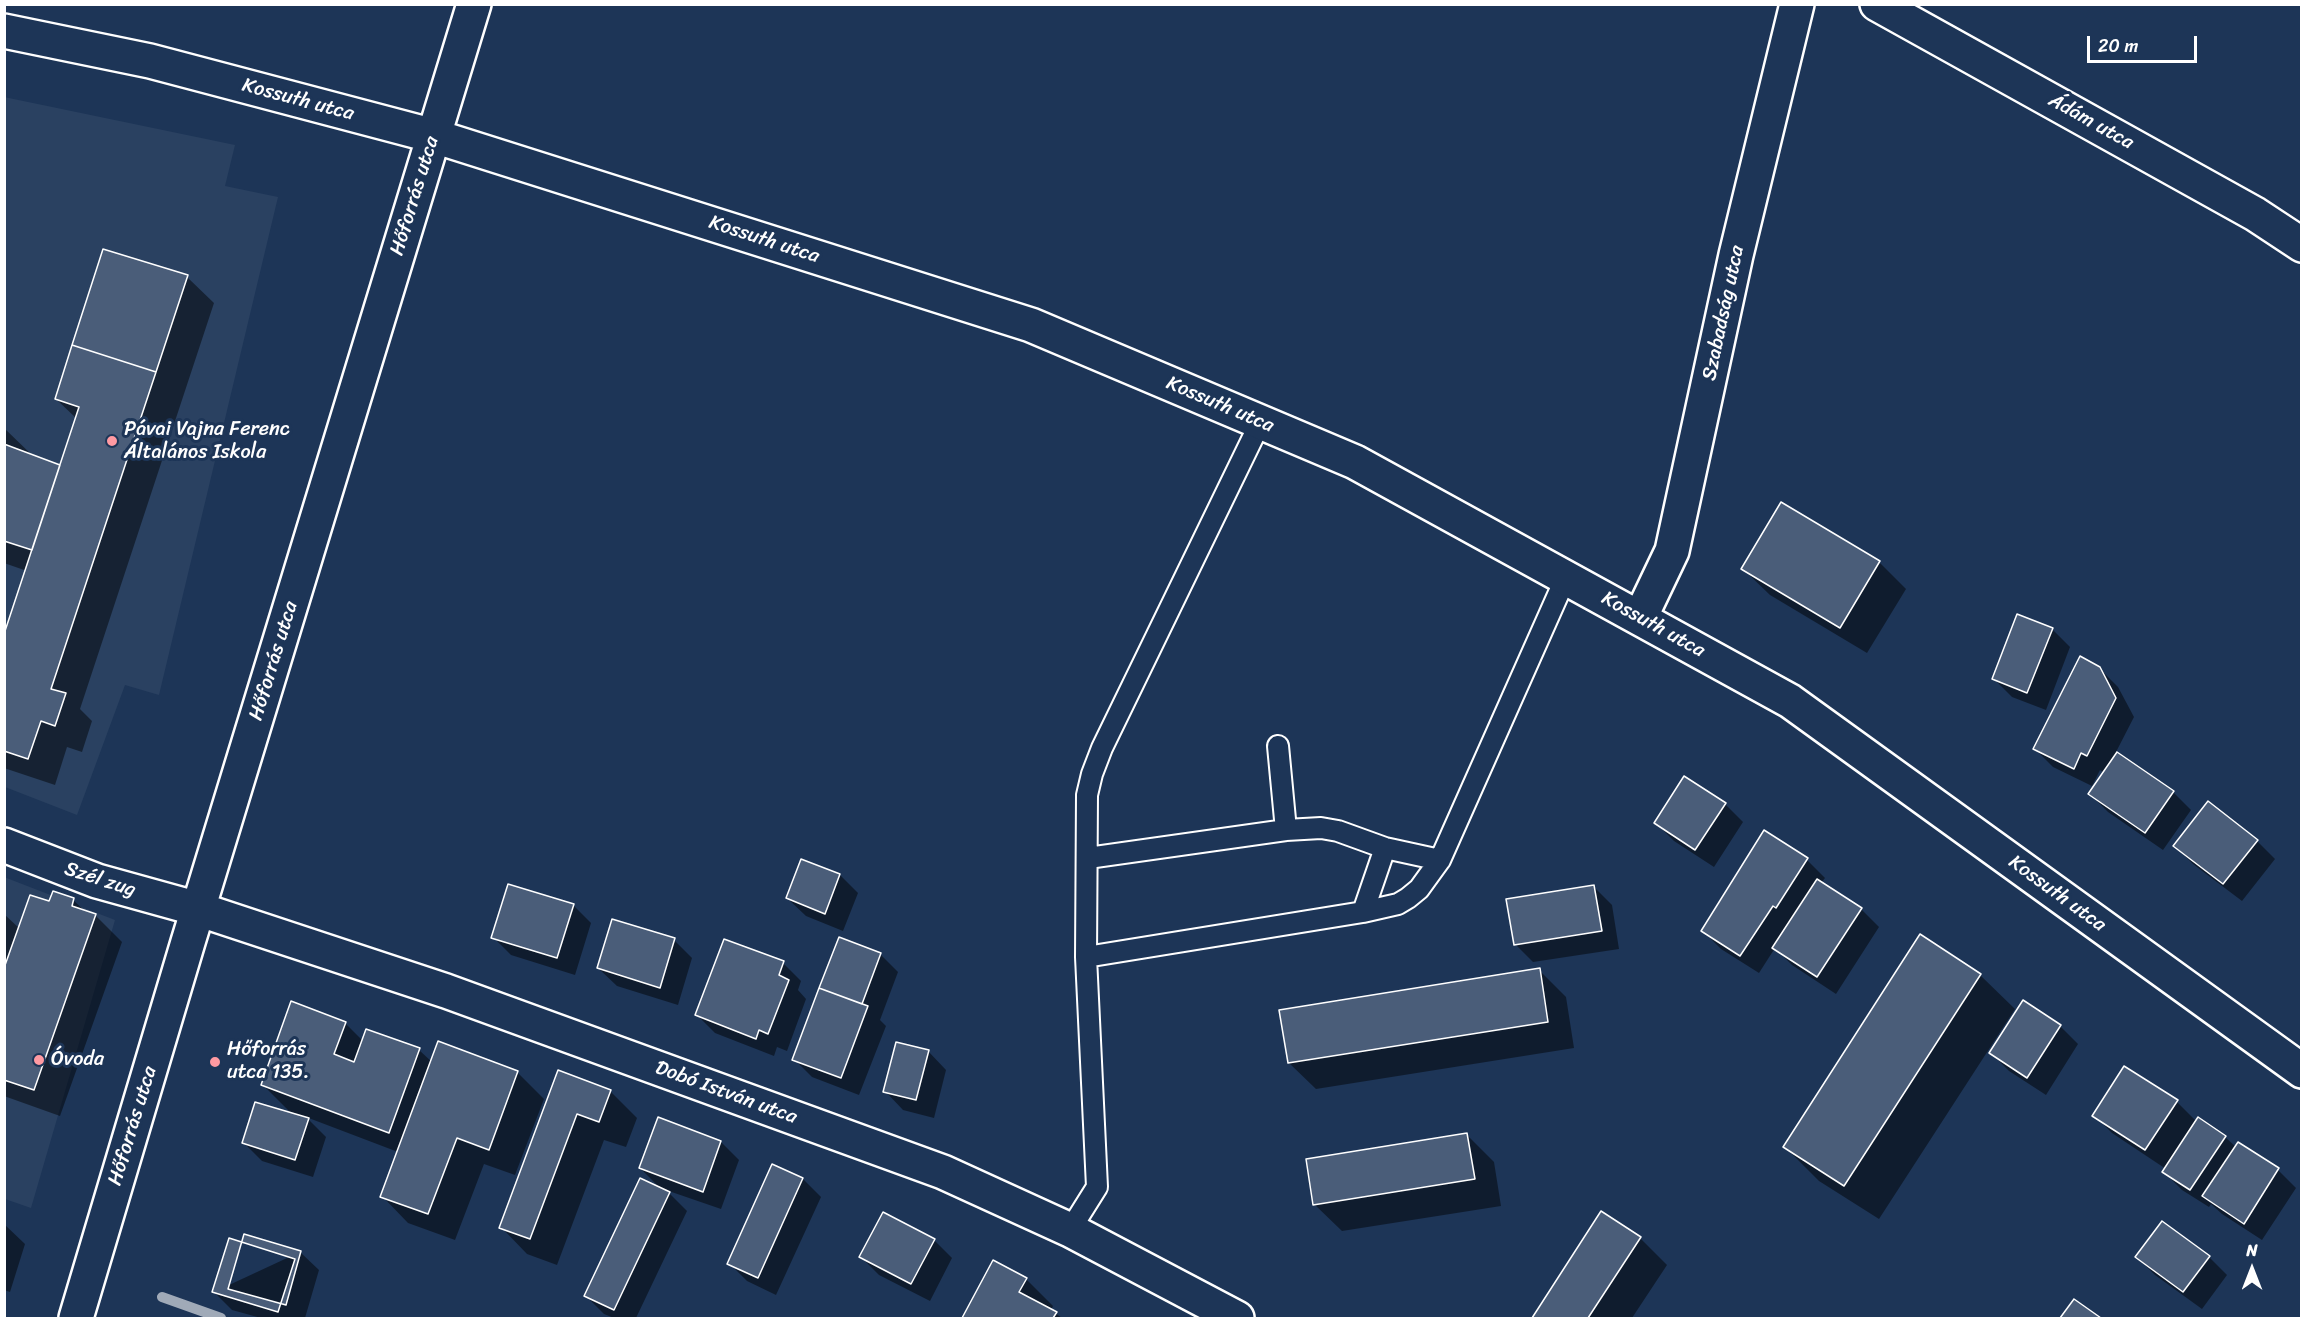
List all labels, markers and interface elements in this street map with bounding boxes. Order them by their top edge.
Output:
scale bar [2090,24,2200,62]
text: 20 m [2098,30,2138,62]
street label: Kossuth utca [240,74,356,126]
street label: Ádám utca [2044,89,2138,155]
street label: Hőforrás utca [385,133,445,259]
street label: Kossuth utca [706,211,822,269]
street label: Szabadság utca [1698,243,1750,383]
street label: Kossuth utca [1163,372,1277,438]
place label: Pávai Vajna Ferenc Általános Iskola [124,418,290,465]
marker: Pávai Vajna Ferenc Általános Iskola [105,434,119,448]
street label: Kossuth utca [1597,587,1709,663]
street label: Hőforrás utca [244,598,304,724]
street label: Kossuth utca [2004,851,2110,937]
street label: Szél zug [61,857,139,903]
place label: Hőforrás utca 135. [227,1038,309,1085]
place label: Óvoda [51,1048,104,1072]
marker: Óvoda [32,1053,46,1067]
marker: Hőforrás utca 135. [208,1055,222,1069]
street label: Dobó István utca [652,1056,800,1130]
street label: Hőforrás utca [103,1063,163,1189]
text: N [2246,1236,2258,1265]
north arrow [2222,1239,2282,1299]

